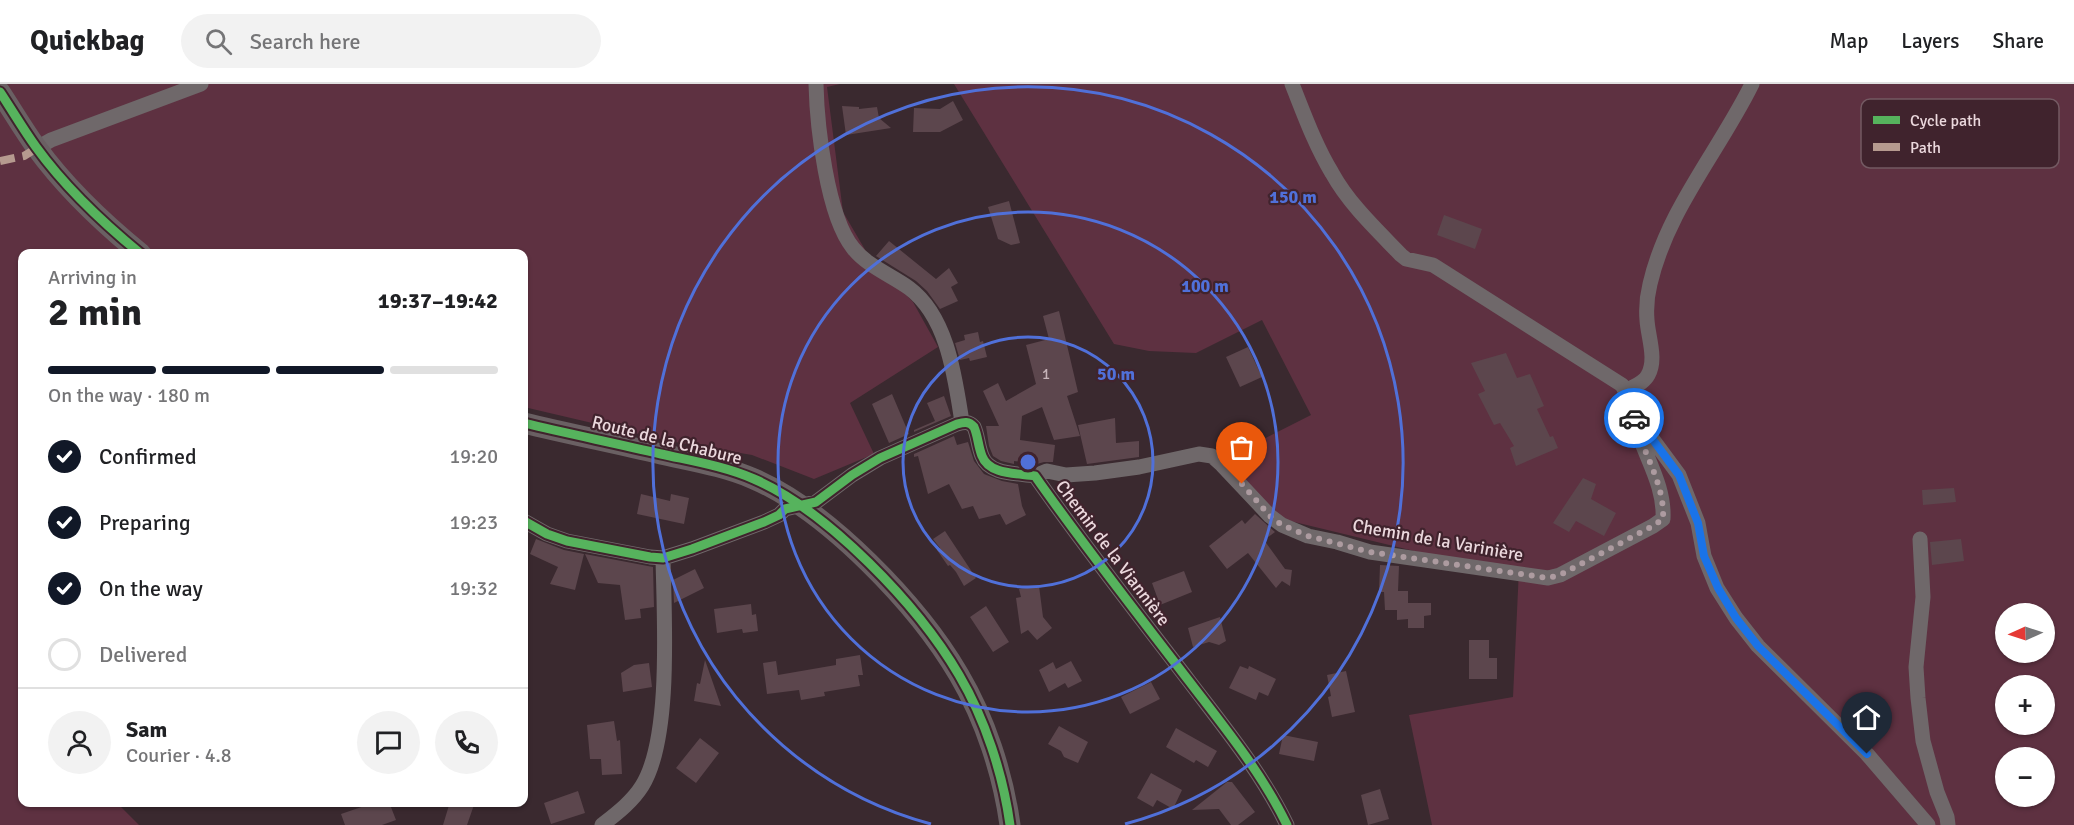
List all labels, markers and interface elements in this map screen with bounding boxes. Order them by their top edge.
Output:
search box [181,14,601,68]
text: Quickbag [30,24,145,58]
icon: search [202,25,235,58]
text: Search here [250,28,361,55]
text: Map [1830,28,1868,54]
text: Layers [1901,28,1959,54]
text: Share [1992,28,2044,54]
legend [1861,99,2059,168]
text: Cycle path [1910,111,1981,131]
text: Path [1910,138,1941,158]
text: 150 m [1269,186,1317,208]
text: Arriving in [48,265,137,290]
text: 100 m [1181,275,1229,297]
text: 19:37–19:42 [378,287,498,314]
text: 2 min [48,288,142,336]
text: 50 m [1097,363,1135,385]
house number: 1 [1042,365,1050,383]
text: On the way · 180 m [48,383,210,408]
courier [1604,388,1664,448]
icon: car [1618,402,1651,435]
street label: Route de la Chabure [590,411,744,469]
pin [1216,422,1267,484]
icon: bag [1225,431,1258,464]
icon: check [48,440,81,473]
text: Confirmed [99,443,197,470]
text: 19:20 [449,444,498,469]
centre of rings [1018,452,1038,472]
street label: Chemin de la Viannière [1051,476,1175,630]
icon: check [48,506,81,539]
text: Preparing [99,509,191,536]
text: 19:23 [449,510,498,535]
street label: Chemin de la Varinière [1351,514,1525,566]
icon: check [48,572,81,605]
text: On the way [99,575,203,602]
text: 19:32 [449,576,498,601]
north arrow [1995,603,2055,663]
map controls [1995,603,2055,807]
text: Delivered [99,641,187,668]
button: + [1995,675,2055,735]
pin [1841,692,1892,754]
icon: home [1850,701,1883,734]
button: person [48,711,111,774]
button: chat [357,711,420,774]
button: phone [435,711,498,774]
text: Sam [126,716,167,743]
text: Courier · 4.8 [126,743,232,768]
button: − [1995,747,2055,807]

